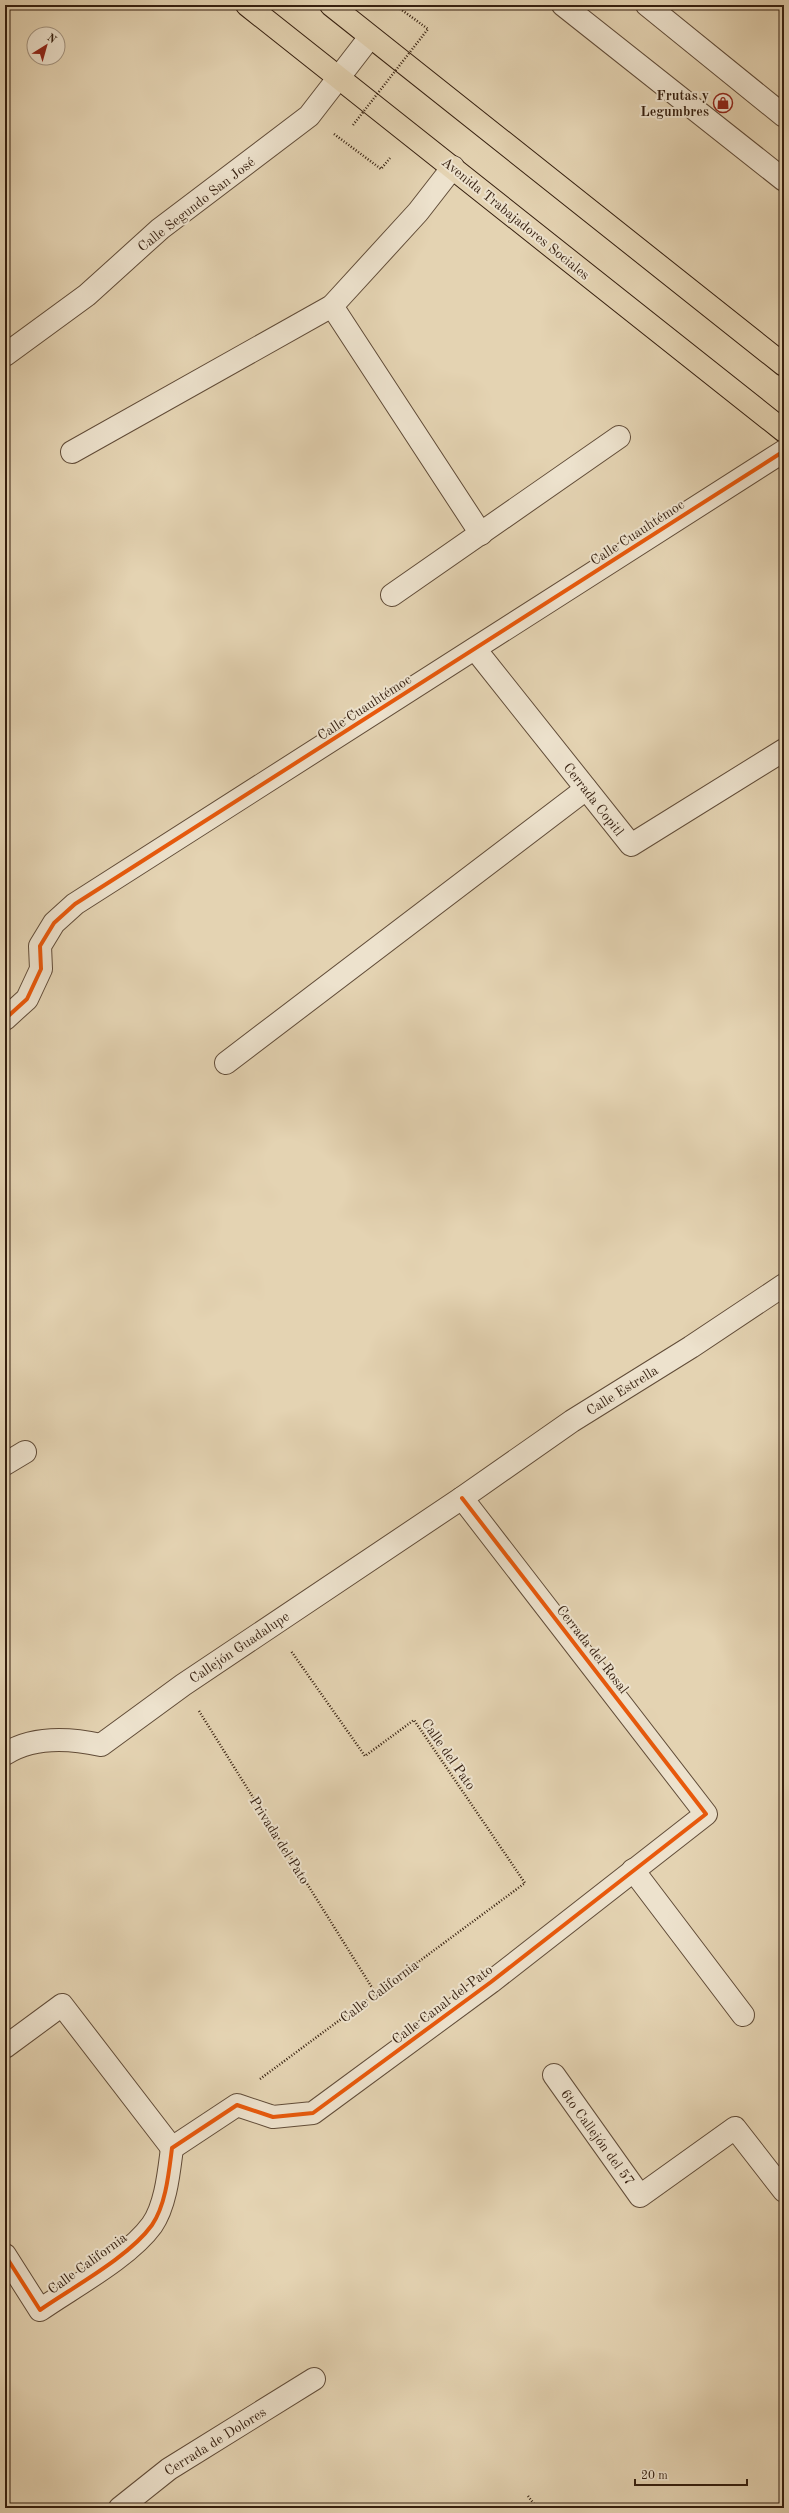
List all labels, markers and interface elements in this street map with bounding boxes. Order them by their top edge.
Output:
north arrow [26,26,66,66]
text: N [44,32,58,46]
place label: Frutas y Legumbres [640,89,709,119]
shop icon: Frutas y Legumbres [712,92,734,114]
street label: Calle Segundo San José [135,155,258,255]
street label: Avenida Trabajadores Sociales [439,155,592,283]
street label: Calle Cuauhtémoc [588,497,687,568]
street label: Calle Cuauhtémoc [315,672,414,743]
street label: Cerrada Copitl [560,760,626,839]
street label: Calle Estrella [584,1363,661,1418]
street label: Cerrada del Rosal [554,1603,631,1696]
street label: Callejón Guadalupe [187,1609,292,1686]
street label: Calle del Pato [419,1716,478,1793]
street label: Privada del Pato [247,1794,312,1887]
street label: Calle California [338,1958,421,2026]
street label: Calle Canal del Pato [390,1963,495,2047]
street label: 6to Callejón del 57 [558,2087,637,2188]
street label: Calle California [46,2231,130,2297]
street label: Cerrada de Dolores [162,2405,269,2479]
scale bar [635,2461,747,2487]
text: 20 m [641,2470,668,2482]

